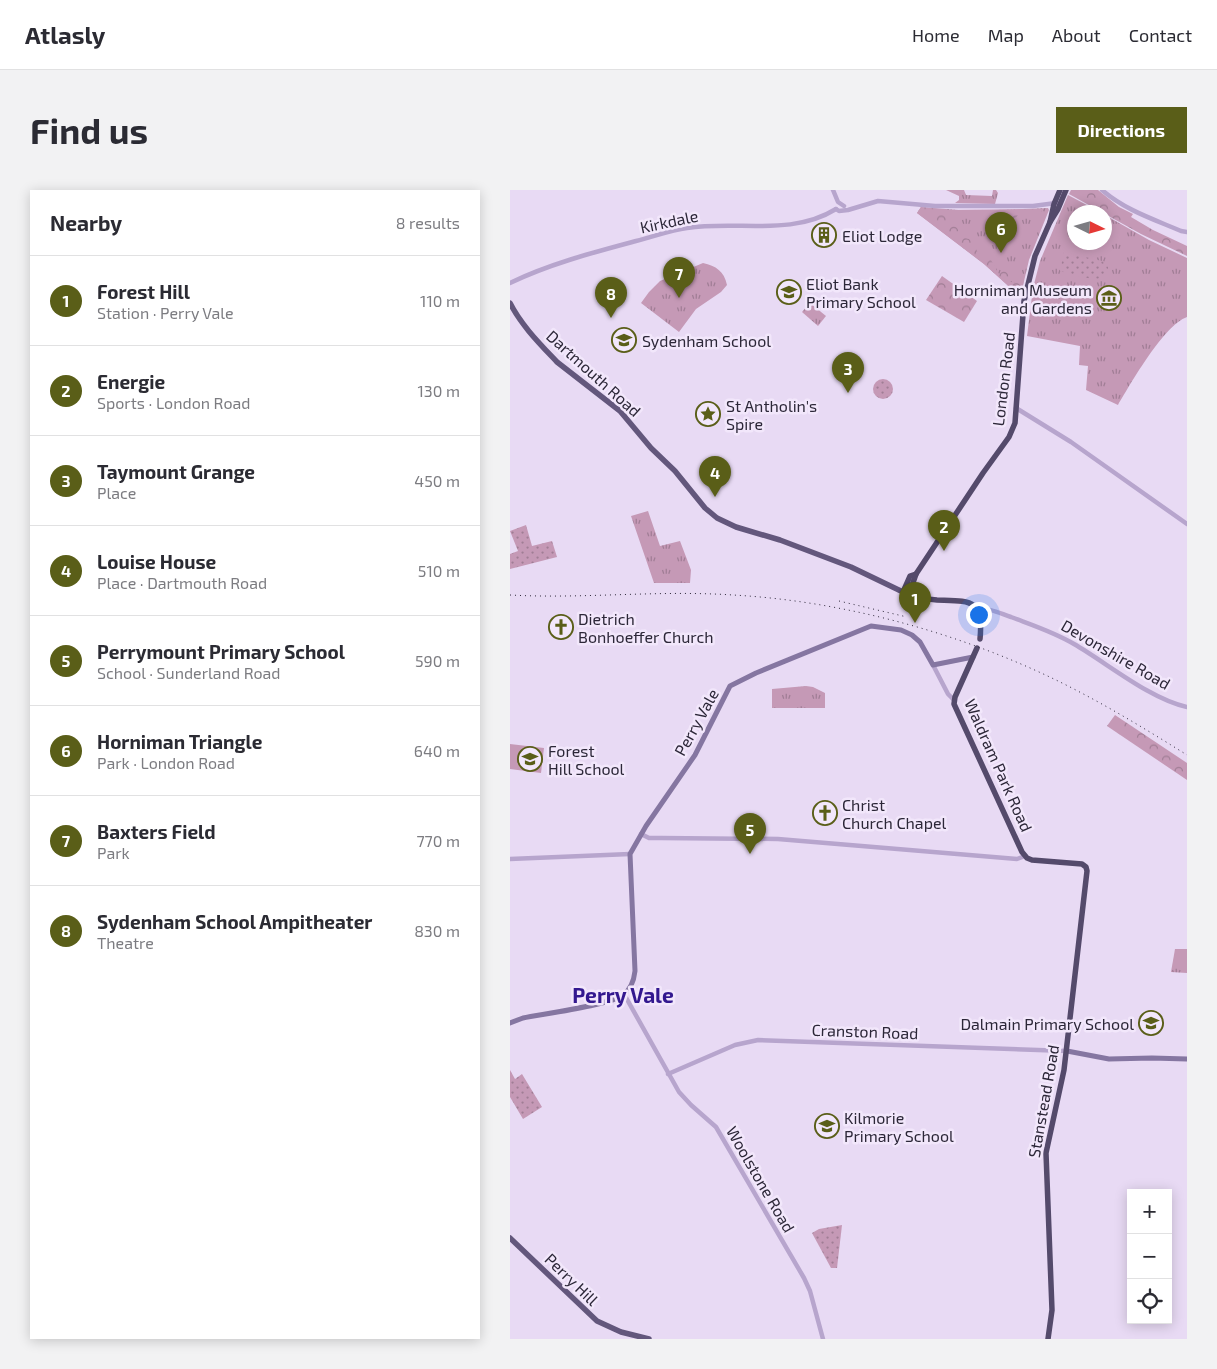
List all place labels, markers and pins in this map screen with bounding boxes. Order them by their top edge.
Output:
pin: 6 [985,212,1017,253]
building icon: Eliot Lodge [811,222,837,248]
place label: Eliot Lodge [842,226,922,245]
pin: 7 [663,257,695,298]
place label: Eliot Bank Primary School [806,274,916,311]
pin: 8 [595,277,627,318]
school or university icon: Eliot Bank Primary School [776,279,802,305]
place label: Horniman Museum and Gardens [954,280,1092,317]
museum icon: Horniman Museum and Gardens [1096,285,1122,311]
school or university icon: Sydenham School [611,327,637,353]
place label: Sydenham School [642,331,771,350]
pin: 3 [832,352,864,393]
place label: St Antholin's Spire [726,396,817,433]
place icon: St Antholin's Spire [695,401,721,427]
pin: 4 [699,456,731,497]
pin: 2 [928,510,960,551]
pin: 1 [899,582,931,623]
place label: Dietrich Bonhoeffer Church [578,609,714,646]
church icon: Dietrich Bonhoeffer Church [548,614,574,640]
place label: Forest Hill School [548,741,625,778]
school or university icon: Forest Hill School [517,746,543,772]
place label: Christ Church Chapel [842,795,947,832]
church icon: Christ Church Chapel [812,800,838,826]
pin: 5 [734,813,766,854]
school or university icon: Dalmain Primary School [1138,1010,1164,1036]
place label: Dalmain Primary School [960,1014,1134,1033]
place label: Kilmorie Primary School [844,1108,954,1145]
school or university icon: Kilmorie Primary School [814,1113,840,1139]

